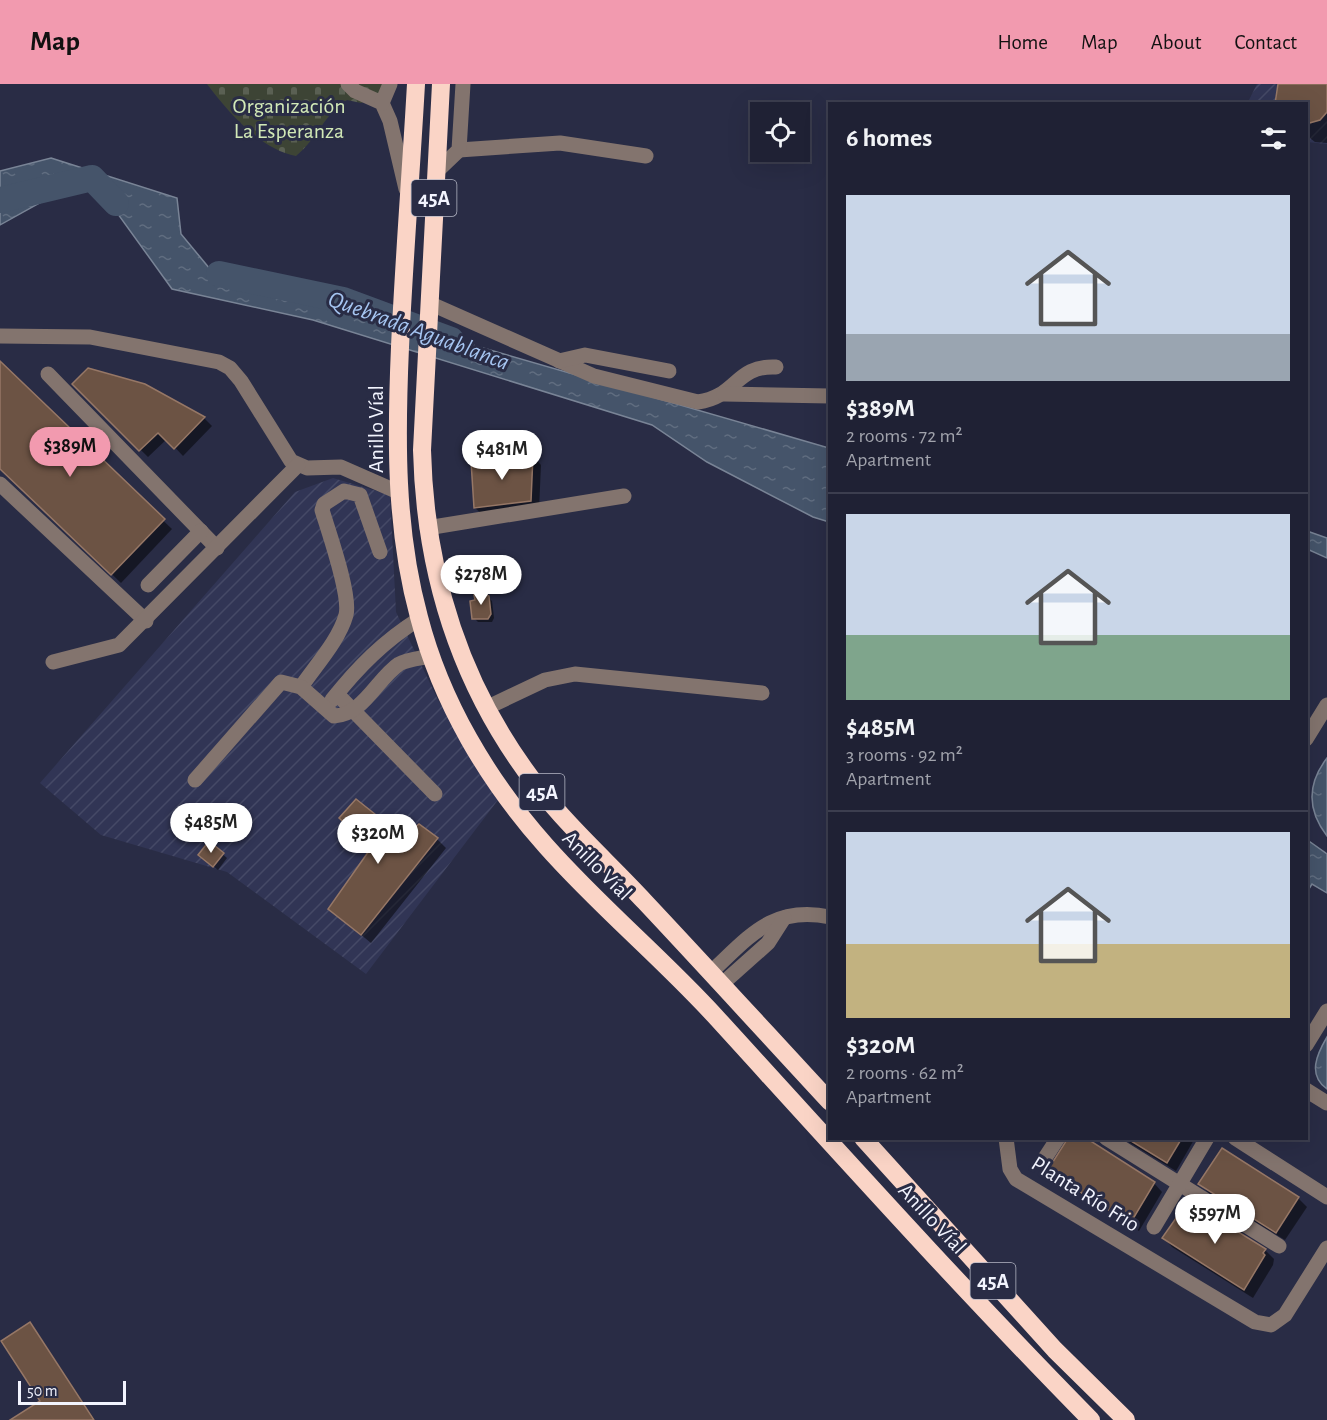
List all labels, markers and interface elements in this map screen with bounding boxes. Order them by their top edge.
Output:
text: Map [30,28,80,56]
text: Home [997,32,1048,53]
text: Map [1081,32,1118,53]
text: About [1151,32,1201,53]
text: Contact [1234,32,1297,53]
park label: Organización La Esperanza [232,95,346,142]
map controls [750,102,810,162]
button: locate [750,102,810,162]
icon: filters [1257,122,1290,155]
text: 6 homes [846,125,932,151]
road number: 45A [412,180,456,216]
icon: home [1014,234,1122,342]
water label: Quebrada Aguablanca [325,287,512,375]
street label: Anillo Víal [365,385,387,473]
text: $389M [846,395,915,421]
text: 2 rooms · 72 m² [846,426,963,446]
pin: $389M [28,427,112,478]
pin: $481M [460,430,544,481]
text: $389M [43,436,97,456]
text: $481M [476,439,528,459]
text: Apartment [846,450,931,470]
icon: home [1014,553,1122,661]
pin: $278M [439,555,523,606]
text: $278M [455,564,507,584]
text: $485M [846,714,916,740]
text: 3 rooms · 92 m² [846,745,963,765]
text: Apartment [846,769,931,789]
road number: 45A [520,774,564,810]
pin: $485M [169,803,253,854]
text: $485M [184,812,238,832]
pin: $320M [336,814,420,865]
text: $320M [351,823,405,843]
street label: Anillo Víal [558,827,636,905]
icon: home [1014,871,1122,979]
text: $320M [846,1032,915,1058]
text: 2 rooms · 62 m² [846,1063,964,1083]
text: Apartment [846,1087,931,1107]
street label: Planta Río Frio [1028,1152,1143,1236]
street label: Anillo Víal [894,1179,970,1258]
pin: $597M [1173,1194,1257,1245]
text: $597M [1189,1203,1241,1223]
road number: 45A [970,1263,1016,1299]
scale bar [18,1378,126,1406]
text: 50 m [27,1383,58,1399]

